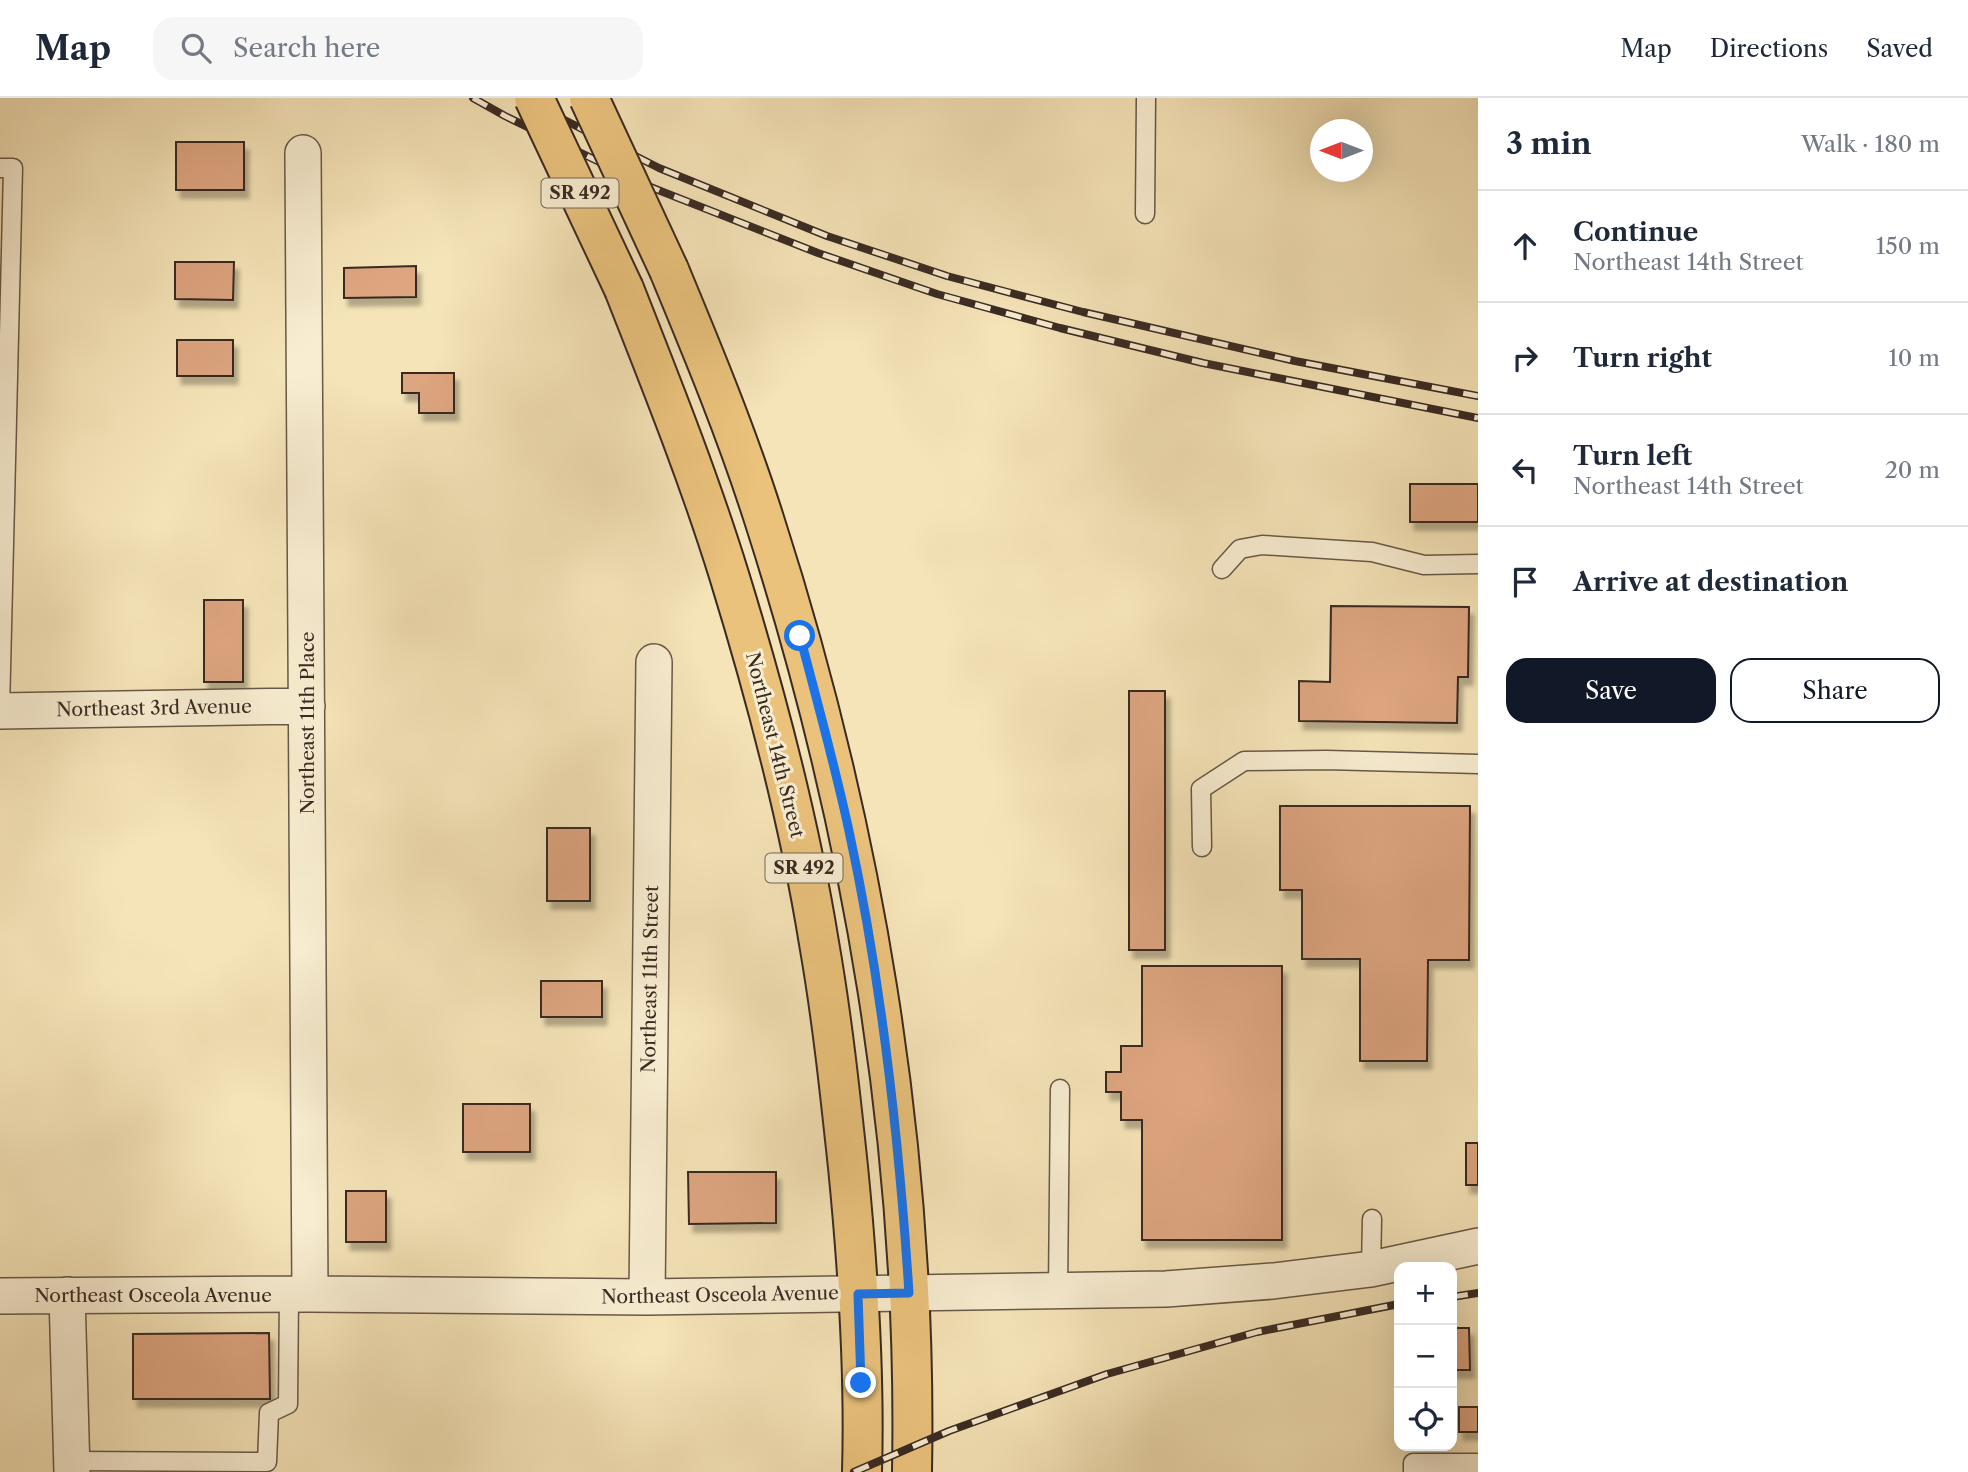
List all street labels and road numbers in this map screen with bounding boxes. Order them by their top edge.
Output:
road number: SR 492 [542,178,618,208]
street label: Northeast 11th Place [296,632,319,814]
street label: Northeast 14th Street [741,650,809,841]
street label: Northeast 3rd Avenue [56,695,252,721]
road number: SR 492 [766,854,842,882]
street label: Northeast 11th Street [637,885,663,1073]
street label: Northeast Osceola Avenue [601,1281,839,1309]
street label: Northeast Osceola Avenue [34,1284,272,1307]

